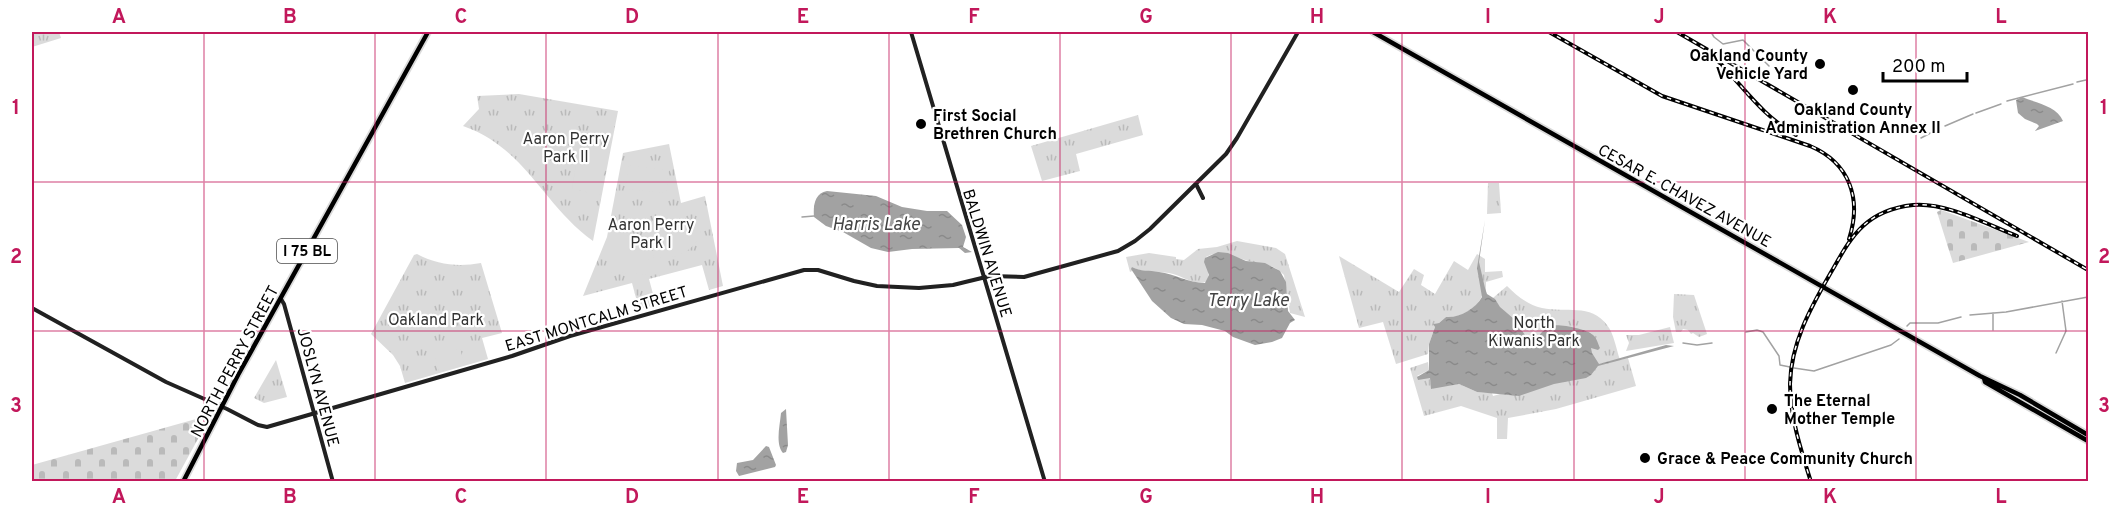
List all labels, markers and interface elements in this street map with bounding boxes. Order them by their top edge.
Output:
text: A [112,5,126,31]
text: B [283,5,297,31]
text: C [455,5,467,31]
text: D [625,5,639,31]
text: E [797,5,809,31]
text: F [968,5,980,31]
text: G [1139,5,1153,31]
text: H [1310,5,1324,31]
text: I [1485,5,1491,31]
text: J [1653,5,1665,31]
text: K [1823,5,1837,31]
text: L [1995,5,2007,31]
scale bar [1883,45,1967,83]
place label: Oakland County Vehicle Yard [1689,47,1808,85]
text: 200 m [1892,56,1945,79]
marker: Oakland County Vehicle Yard [1813,57,1827,71]
marker: Oakland County Administration Annex II [1846,83,1860,97]
text: 1 [12,96,20,122]
text: 1 [2100,96,2108,122]
place label: Oakland County Administration Annex II [1765,101,1941,139]
place label: First Social Brethren Church [933,107,1057,145]
marker: First Social Brethren Church [914,117,928,131]
park label: Aaron Perry Park II [523,130,609,168]
street label: CESAR E. CHAVEZ AVENUE [1594,141,1774,253]
street label: BALDWIN AVENUE [957,187,1015,320]
water label: Harris Lake [832,214,921,237]
park label: Aaron Perry Park I [608,216,694,254]
road number: I 75 BL [277,239,337,263]
text: 2 [10,245,22,271]
text: 2 [2098,245,2110,271]
street label: NORTH PERRY STREET [187,283,284,441]
street label: EAST MONTCALM STREET [503,283,690,357]
water label: Terry Lake [1207,290,1290,313]
park label: Oakland Park [388,311,484,331]
park label: North Kiwanis Park [1488,314,1580,352]
street label: JOSLYN AVENUE [292,326,343,449]
place label: The Eternal Mother Temple [1784,392,1895,430]
text: 3 [10,394,22,420]
text: 3 [2098,394,2110,420]
marker: The Eternal Mother Temple [1765,402,1779,416]
place label: Grace & Peace Community Church [1657,450,1913,470]
marker: Grace & Peace Community Church [1638,451,1652,465]
text: A [112,485,126,511]
text: B [283,485,297,511]
text: C [455,485,467,511]
text: D [625,485,639,511]
text: E [797,485,809,511]
text: F [968,485,980,511]
text: G [1139,485,1153,511]
text: H [1310,485,1324,511]
text: I [1485,485,1491,511]
text: J [1653,485,1665,511]
text: K [1823,485,1837,511]
text: L [1995,485,2007,511]

